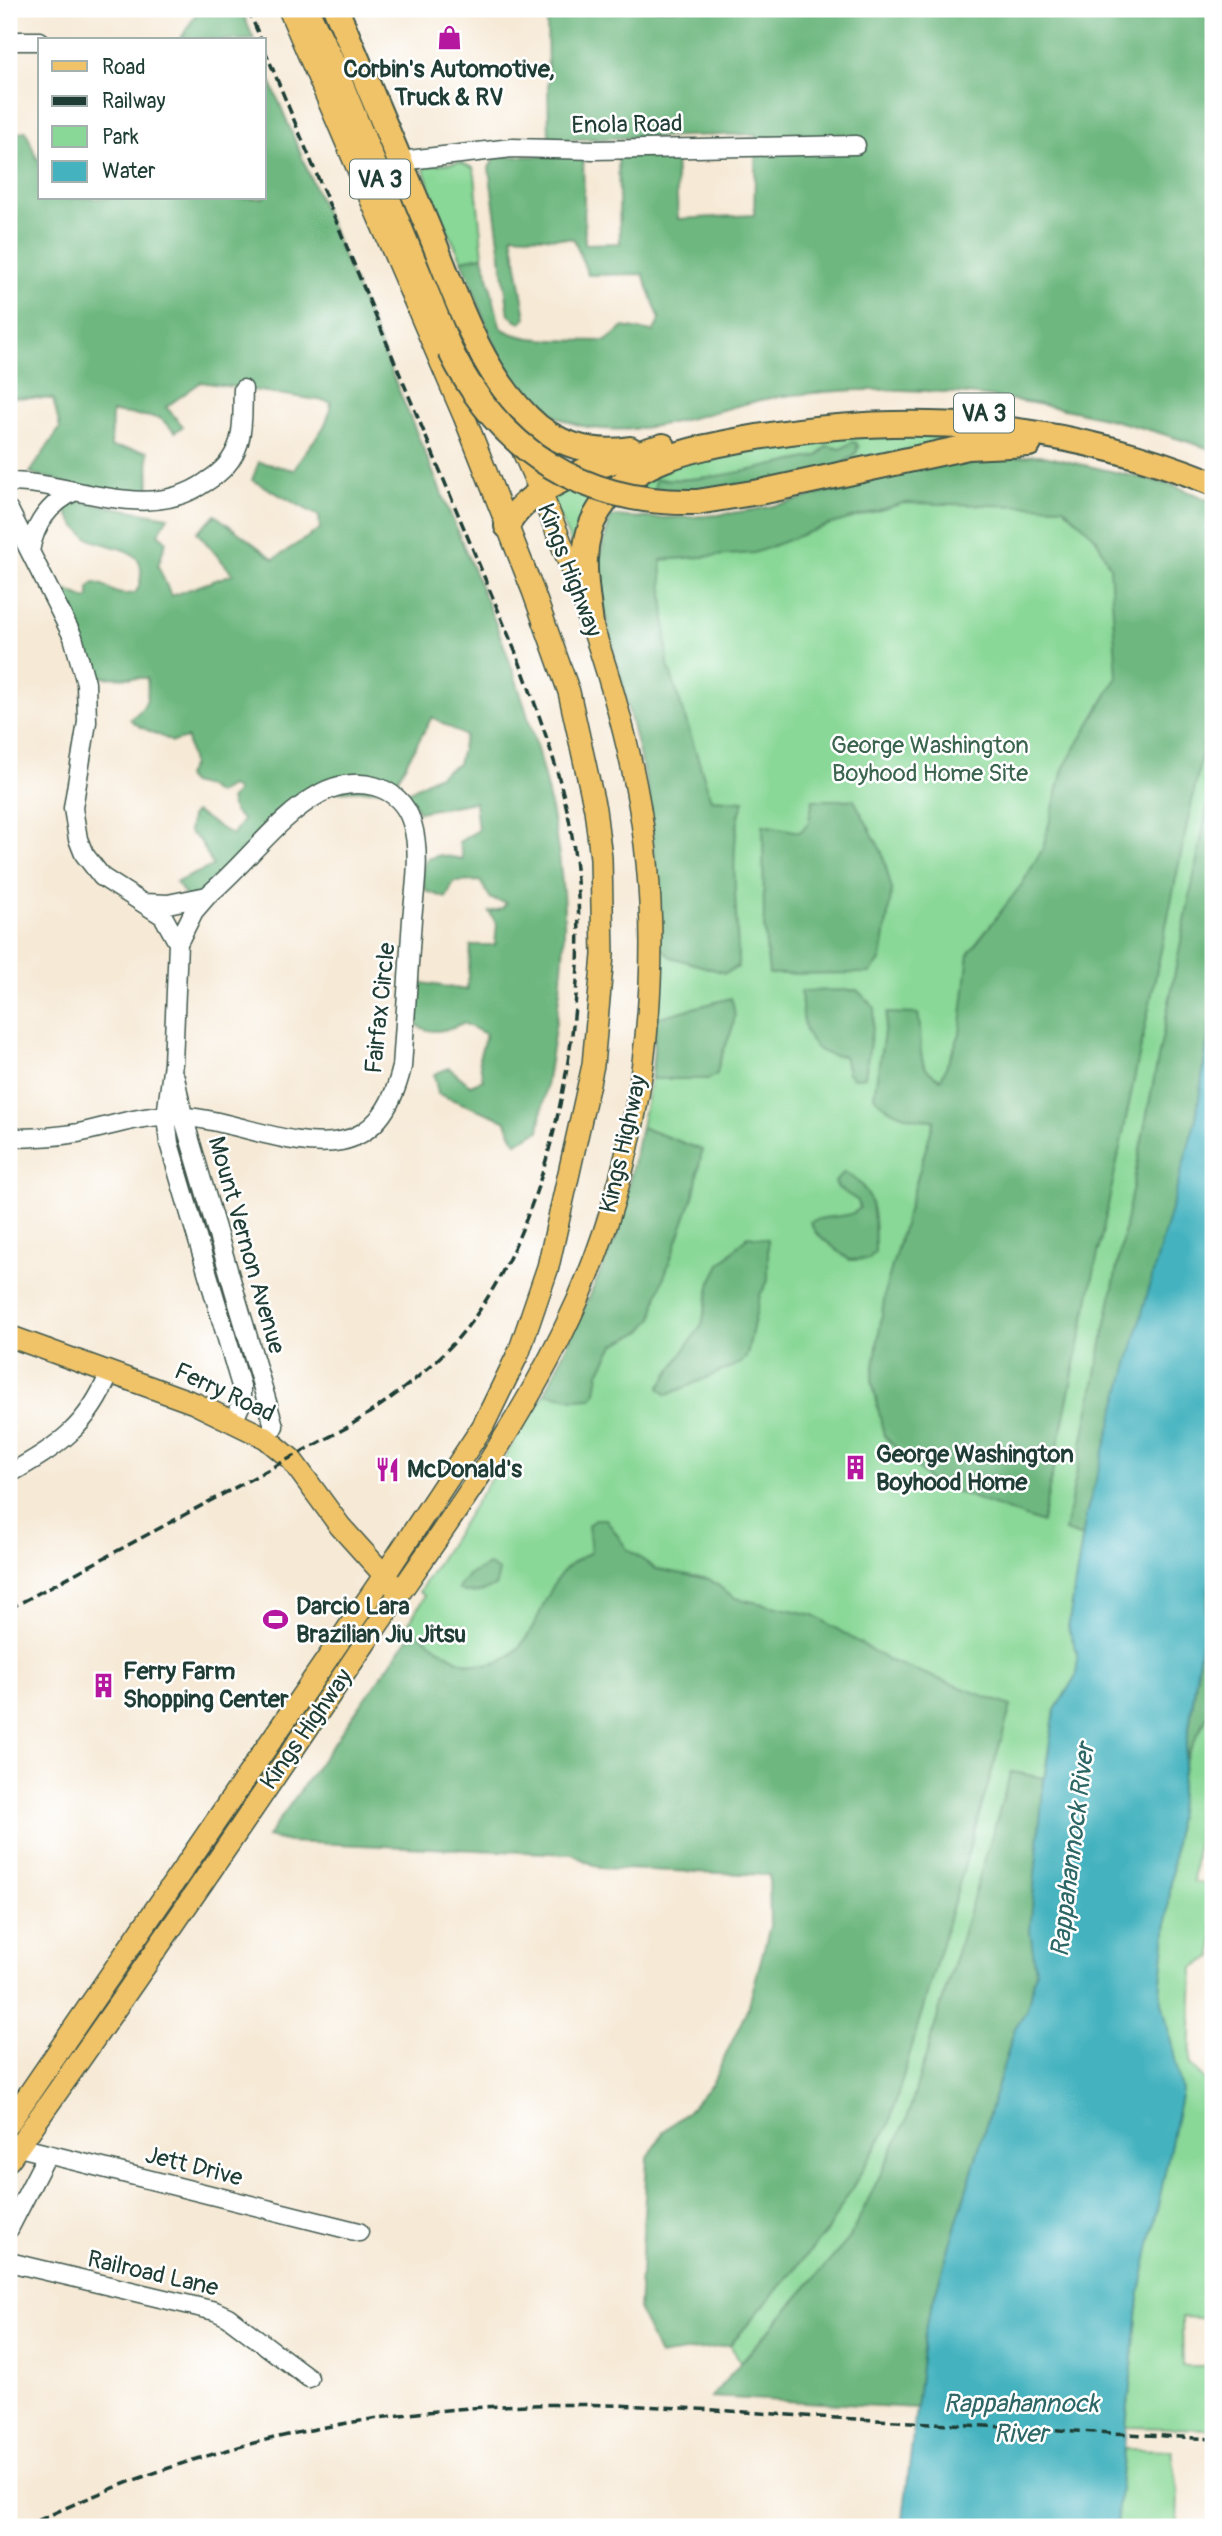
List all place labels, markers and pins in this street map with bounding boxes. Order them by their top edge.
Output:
shop icon: Corbin's Automotive, Truck & RV [435,24,463,52]
place label: Corbin's Automotive, Truck & RV [343,55,555,112]
place label: George Washington Boyhood Home [876,1440,1074,1497]
building icon: George Washington Boyhood Home [842,1454,870,1482]
restaurant icon: McDonald's [373,1455,401,1483]
place label: McDonald's [407,1455,522,1484]
place label: Darcio Lara Brazilian Jiu Jitsu [296,1592,466,1649]
sports icon: Darcio Lara Brazilian Jiu Jitsu [262,1606,290,1634]
place label: Ferry Farm Shopping Center [123,1657,289,1714]
building icon: Ferry Farm Shopping Center [89,1671,117,1699]

